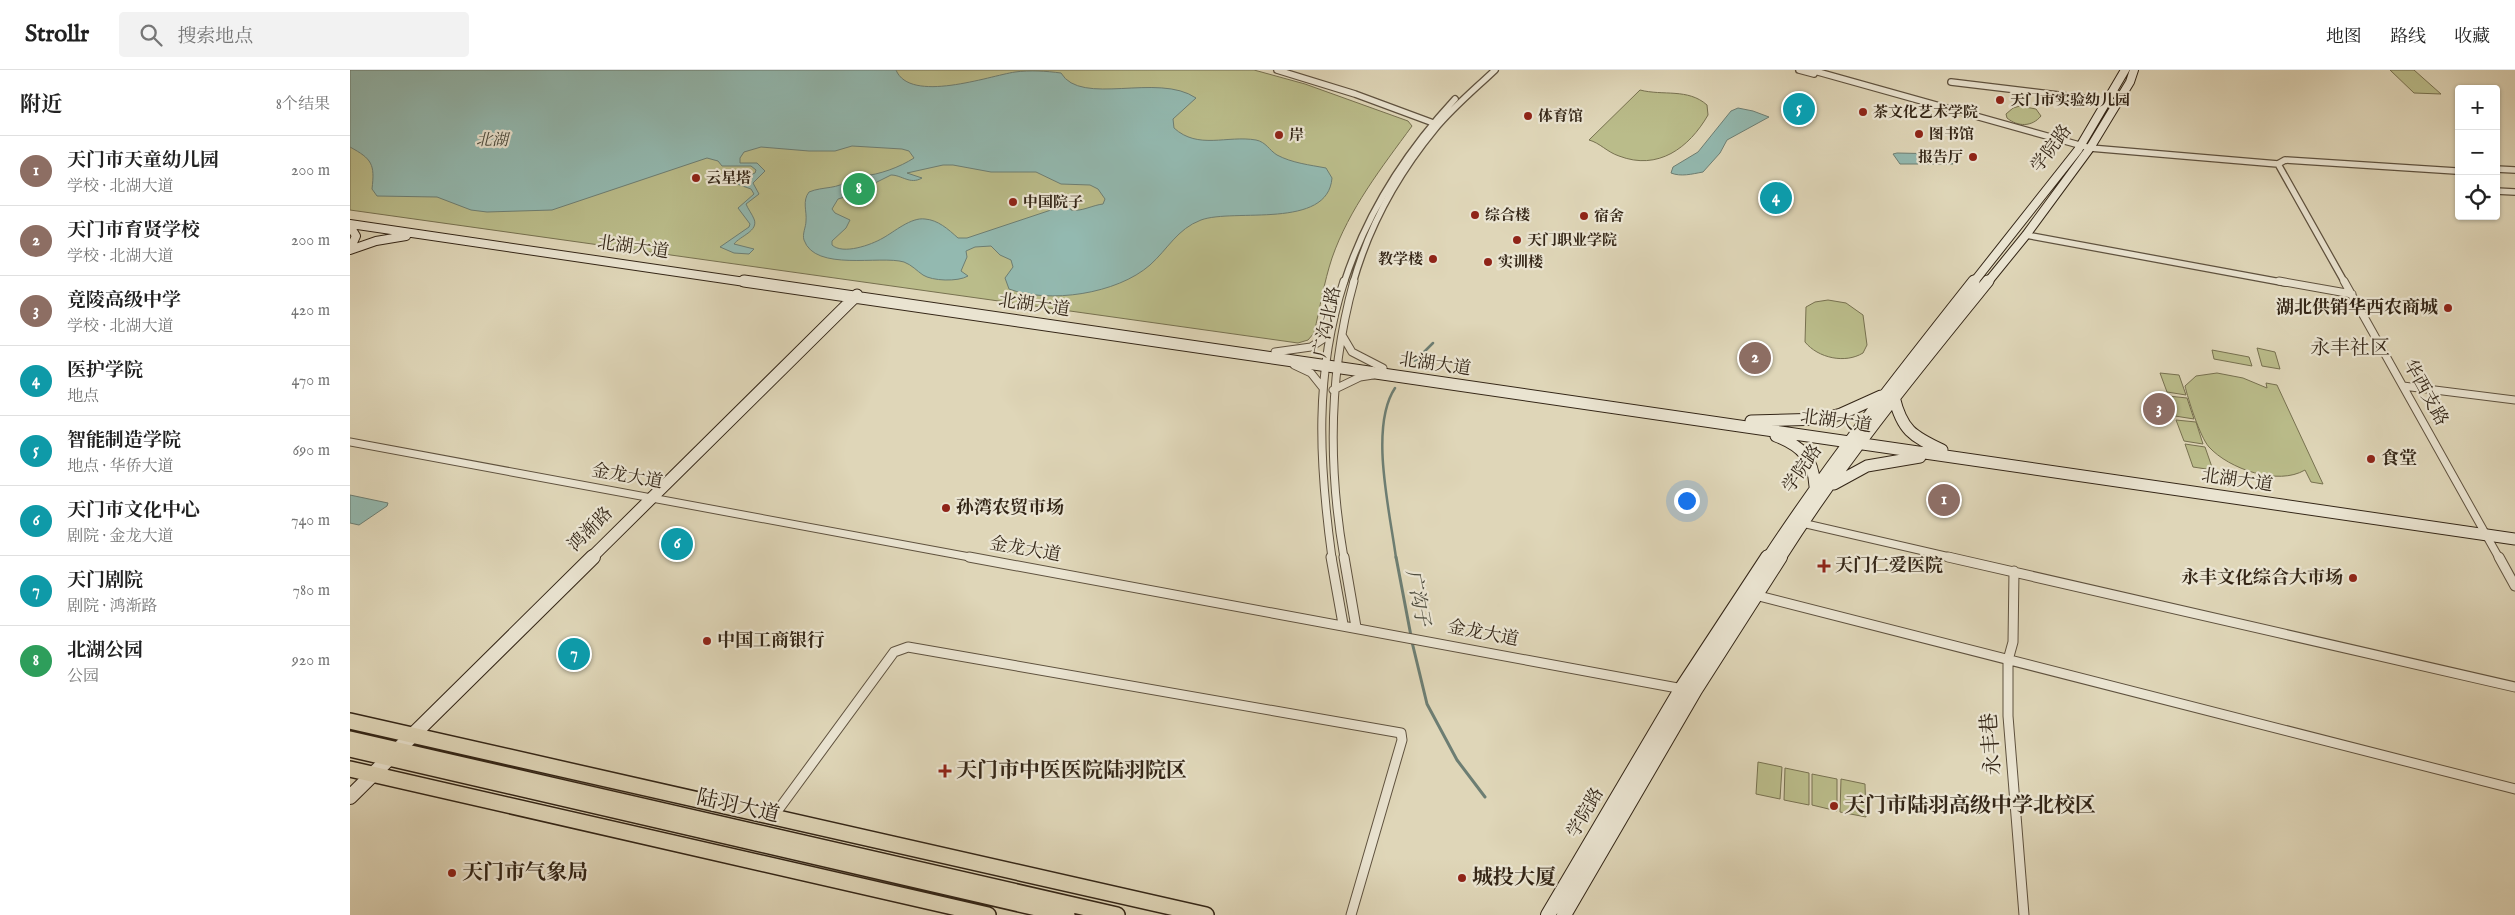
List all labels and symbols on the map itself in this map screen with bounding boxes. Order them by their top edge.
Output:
pin: 5 [1783,90,1815,128]
place label: 天门市实验幼儿园 [2010,91,2130,110]
marker: 天门市实验幼儿园 [1994,94,2006,106]
place label: 茶文化艺术学院 [1873,103,1978,122]
marker: 茶文化艺术学院 [1857,106,1869,118]
place label: 体育馆 [1538,107,1583,126]
marker: 体育馆 [1522,110,1534,122]
street label: 学院路 [2027,121,2077,177]
place label: 图书馆 [1929,125,1974,144]
place label: 岸 [1289,126,1304,145]
marker: 图书馆 [1913,128,1925,140]
marker: 岸 [1273,129,1285,141]
water label: 北湖 [476,131,511,151]
place label: 报告厅 [1918,148,1963,167]
marker: 报告厅 [1967,151,1979,163]
place label: 云星塔 [706,169,751,188]
pin: 8 [843,170,875,208]
marker: 云星塔 [690,172,702,184]
pin: 4 [1760,179,1792,217]
place label: 中国院子 [1023,193,1083,212]
marker: 中国院子 [1007,196,1019,208]
place label: 综合楼 [1485,206,1530,225]
place label: 宿舍 [1594,207,1624,226]
marker: 综合楼 [1469,209,1481,221]
marker: 宿舍 [1578,210,1590,222]
place label: 天门职业学院 [1527,231,1617,250]
street label: 北湖大道 [596,232,670,264]
marker: 天门职业学院 [1511,234,1523,246]
place label: 教学楼 [1378,250,1423,269]
marker: 教学楼 [1427,253,1439,265]
place label: 实训楼 [1498,253,1543,272]
marker: 实训楼 [1482,256,1494,268]
street label: 广沟北路 [1309,284,1347,360]
street label: 北湖大道 [997,290,1071,322]
place label: 湖北供销华西农商城 [2276,297,2438,320]
marker: 湖北供销华西农商城 [2442,302,2454,314]
district label: 永丰社区 [2310,336,2390,361]
pin: 2 [1739,339,1771,377]
street label: 北湖大道 [1398,349,1472,381]
street label: 华西支路 [2397,356,2453,430]
pin: 3 [2143,390,2175,428]
street label: 北湖大道 [1799,406,1873,438]
street label: 学院路 [1778,440,1828,498]
place label: 食堂 [2381,448,2417,471]
marker: 食堂 [2365,453,2377,465]
street label: 金龙大道 [590,459,664,495]
street label: 北湖大道 [2200,465,2274,497]
pin: 1 [1928,481,1960,519]
your location [1674,488,1700,514]
place label: 孙湾农贸市场 [956,497,1064,520]
marker: 孙湾农贸市场 [940,502,952,514]
street label: 鸿渐路 [564,503,618,557]
pin: 6 [661,525,693,563]
street label: 金龙大道 [988,532,1062,568]
place label: 天门仁爱医院 [1835,555,1943,578]
marker: 天门仁爱医院 [1817,559,1831,573]
place label: 永丰文化综合大市场 [2181,567,2343,590]
water label: 广沟子 [1400,568,1435,630]
marker: 永丰文化综合大市场 [2347,572,2359,584]
street label: 金龙大道 [1445,616,1521,652]
place label: 中国工商银行 [717,630,825,653]
pin: 7 [558,635,590,673]
marker: 中国工商银行 [701,635,713,647]
street label: 永丰巷 [1976,712,2008,776]
place label: 天门市中医医院陆羽院区 [956,758,1187,785]
marker: 天门市中医医院陆羽院区 [938,764,952,778]
street label: 陆羽大道 [694,784,782,830]
street label: 学院路 [1563,784,1609,842]
place label: 天门市陆羽高级中学北校区 [1844,793,2096,820]
marker: 天门市陆羽高级中学北校区 [1828,800,1840,812]
place label: 天门市气象局 [462,860,588,887]
place label: 城投大厦 [1472,865,1556,892]
marker: 天门市气象局 [446,867,458,879]
marker: 城投大厦 [1456,872,1468,884]

